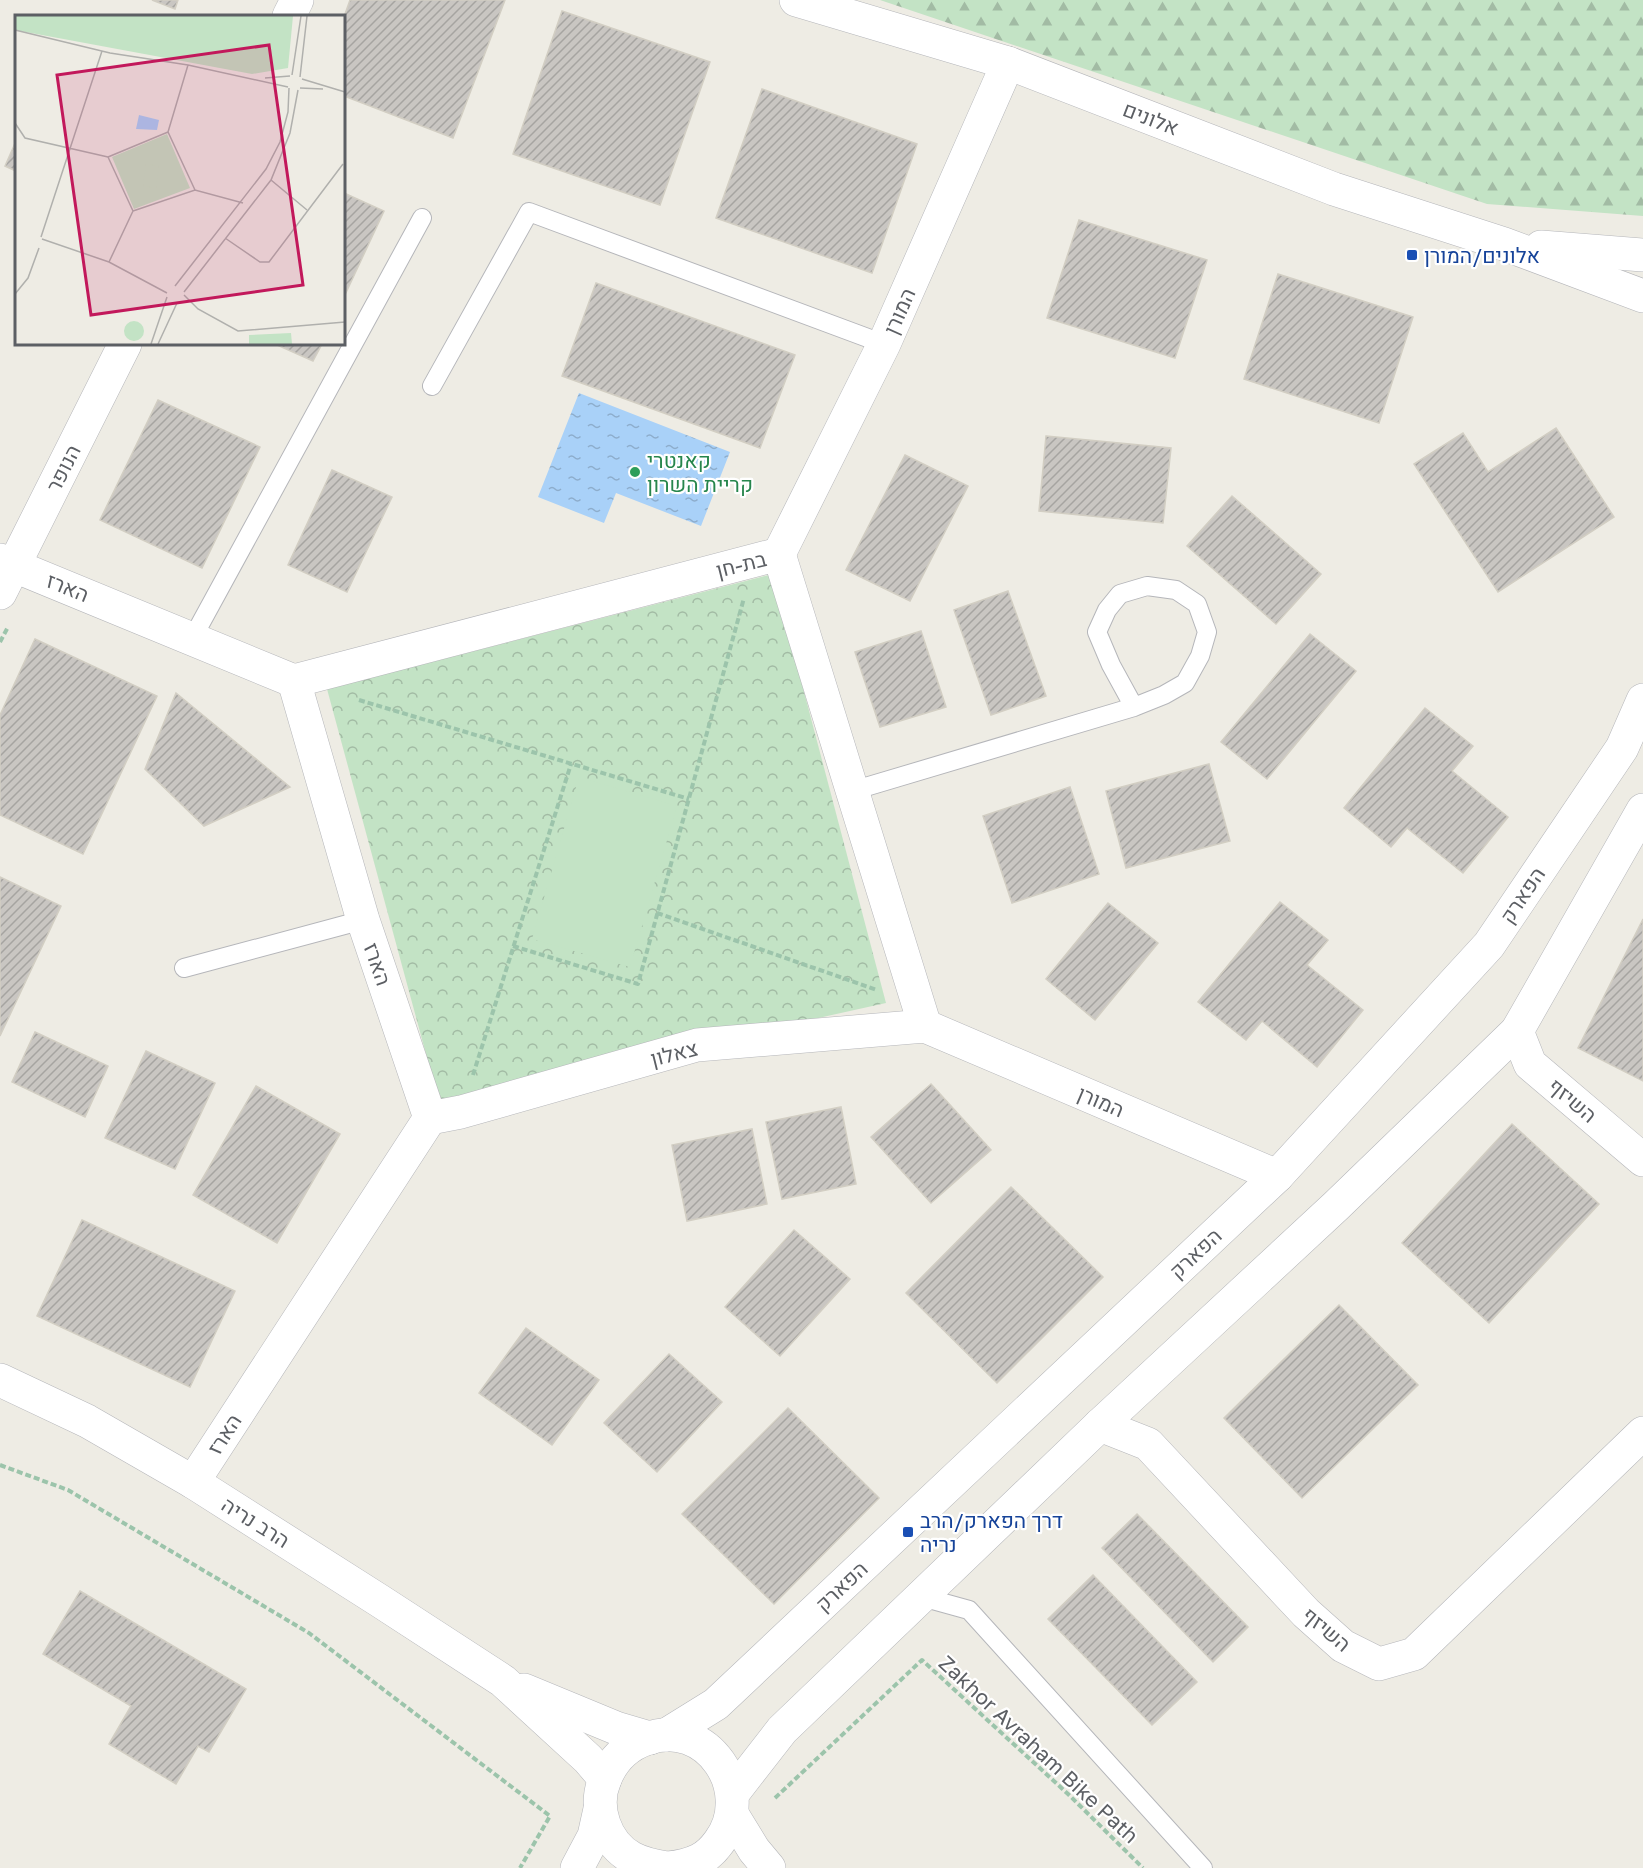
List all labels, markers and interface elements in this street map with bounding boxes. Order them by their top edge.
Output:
inset map [15,15,345,345]
street label: אלונים [1119,96,1183,140]
place label: אלונים/המורן [1424,242,1540,268]
marker: אלונים/המורן [1405,248,1419,262]
street label: המורן [877,284,921,338]
street label: הנופר [40,440,86,496]
place label: קאנטרי קריית השרון [647,447,753,497]
marker: קאנטרי קריית השרון [628,465,642,479]
street label: בת-חן [713,545,769,583]
street label: הארז [43,567,93,607]
street label: הפארק [1494,862,1550,928]
street label: הארז [359,939,397,989]
street label: צאלון [648,1035,700,1071]
street label: השיזף [1543,1072,1603,1128]
street label: המורן [1074,1080,1128,1122]
street label: הפארק [1163,1222,1227,1284]
street label: הארז [201,1409,247,1459]
street label: הרב נריה [217,1491,295,1553]
place label: דרך הפארק/הרב נריה [920,1507,1063,1557]
marker: דרך הפארק/הרב נריה [901,1525,915,1539]
street label: הפארק [809,1555,873,1617]
street label: השיזף [1297,1601,1357,1657]
street label: Zakhor Avraham Bike Path [934,1650,1144,1848]

